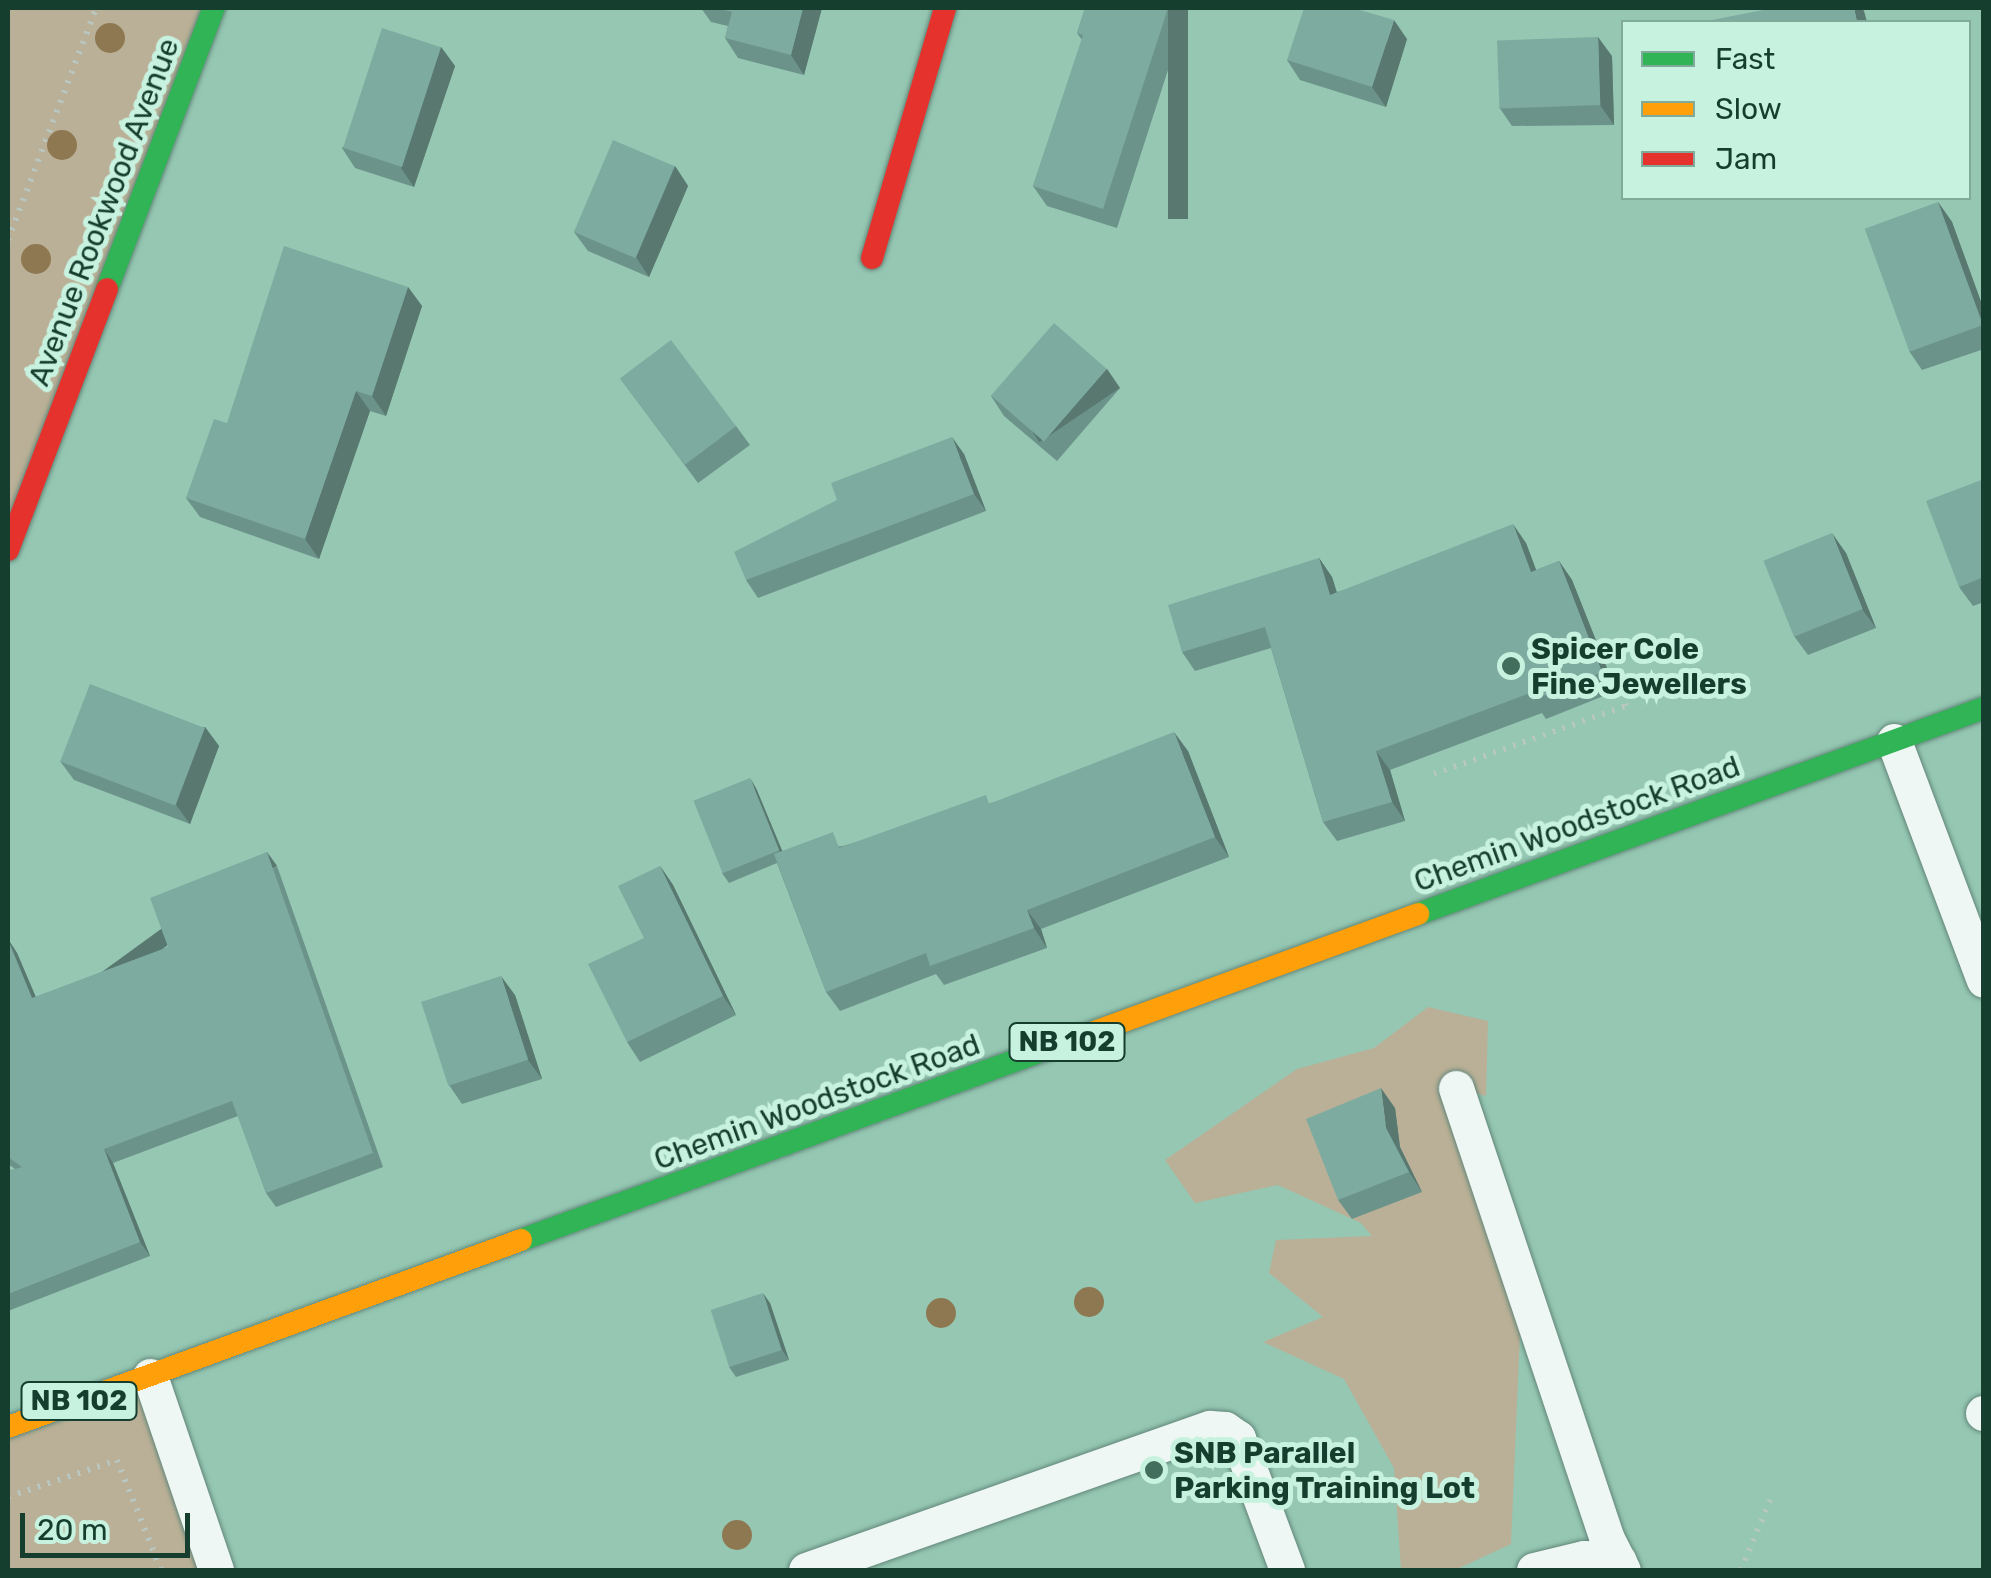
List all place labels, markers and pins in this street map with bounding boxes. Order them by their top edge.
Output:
place label: Spicer Cole Fine Jewellers [1531,631,1747,702]
marker: Spicer Cole Fine Jewellers [1500,655,1522,677]
place label: SNB Parallel Parking Training Lot [1174,1435,1476,1506]
marker: SNB Parallel Parking Training Lot [1143,1459,1165,1481]

